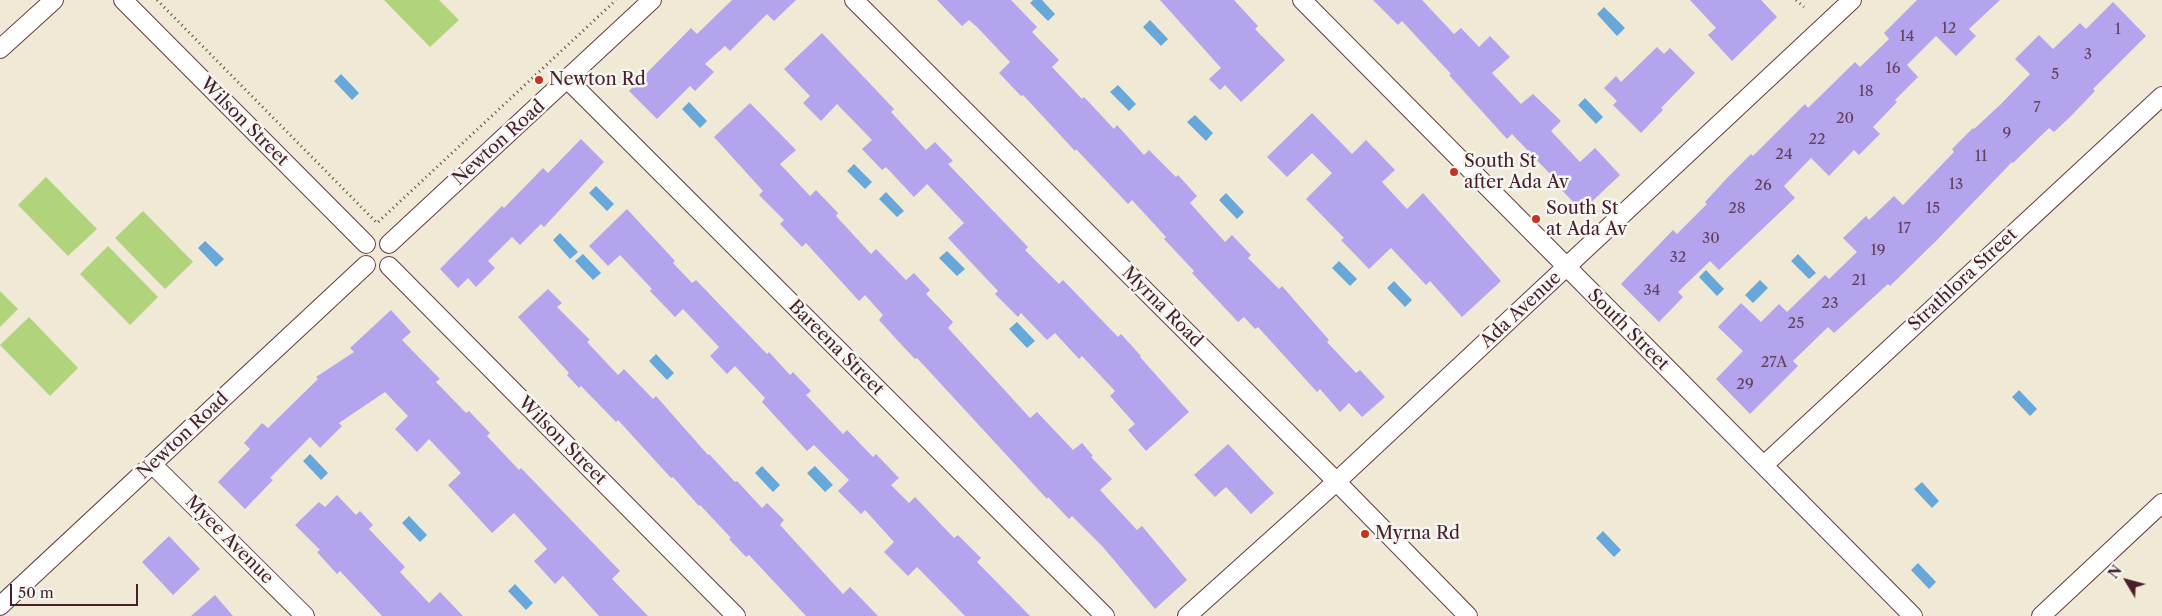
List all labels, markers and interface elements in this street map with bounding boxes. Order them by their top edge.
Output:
house number: 12 [1942,20,1956,38]
house number: 1 [2115,21,2121,39]
house number: 14 [1900,28,1914,46]
house number: 3 [2084,46,2092,64]
house number: 16 [1885,60,1901,78]
house number: 5 [2051,66,2059,84]
place label: Newton Rd [549,69,646,91]
street label: Wilson Street [195,73,293,171]
marker: Newton Rd [533,74,545,86]
house number: 18 [1858,83,1874,101]
street label: Newton Road [448,96,550,190]
house number: 7 [2033,99,2041,117]
house number: 20 [1836,110,1854,128]
house number: 9 [2003,125,2011,143]
house number: 22 [1808,131,1826,149]
house number: 24 [1775,146,1793,164]
house number: 11 [1975,148,1987,166]
place label: South St after Ada Av [1464,151,1569,193]
marker: South St after Ada Av [1448,166,1460,178]
house number: 13 [1949,176,1963,194]
house number: 26 [1754,177,1772,195]
place label: South St at Ada Av [1546,198,1627,240]
house number: 28 [1728,200,1746,218]
house number: 15 [1926,200,1940,218]
marker: South St at Ada Av [1530,213,1542,225]
house number: 17 [1897,220,1911,238]
street label: Strathlora Street [1904,224,2022,336]
house number: 30 [1702,230,1720,248]
house number: 19 [1870,242,1886,260]
house number: 32 [1670,249,1686,267]
street label: Myrna Road [1117,262,1207,352]
street label: Ada Avenue [1476,267,1566,353]
house number: 21 [1852,272,1866,290]
house number: 34 [1644,282,1660,300]
street label: South Street [1583,285,1673,375]
house number: 23 [1822,295,1838,313]
street label: Bareena Street [784,296,888,400]
house number: 25 [1788,315,1804,333]
house number: 27A [1761,354,1787,372]
house number: 29 [1736,376,1754,394]
street label: Newton Road [133,388,233,484]
street label: Wilson Street [513,392,611,490]
street label: Myee Avenue [180,491,278,589]
place label: Myrna Rd [1375,523,1460,545]
marker: Myrna Rd [1359,528,1371,540]
north arrow [2102,556,2152,606]
text: N [2104,562,2126,582]
scale bar [12,574,140,606]
text: 50 m [18,583,54,602]

